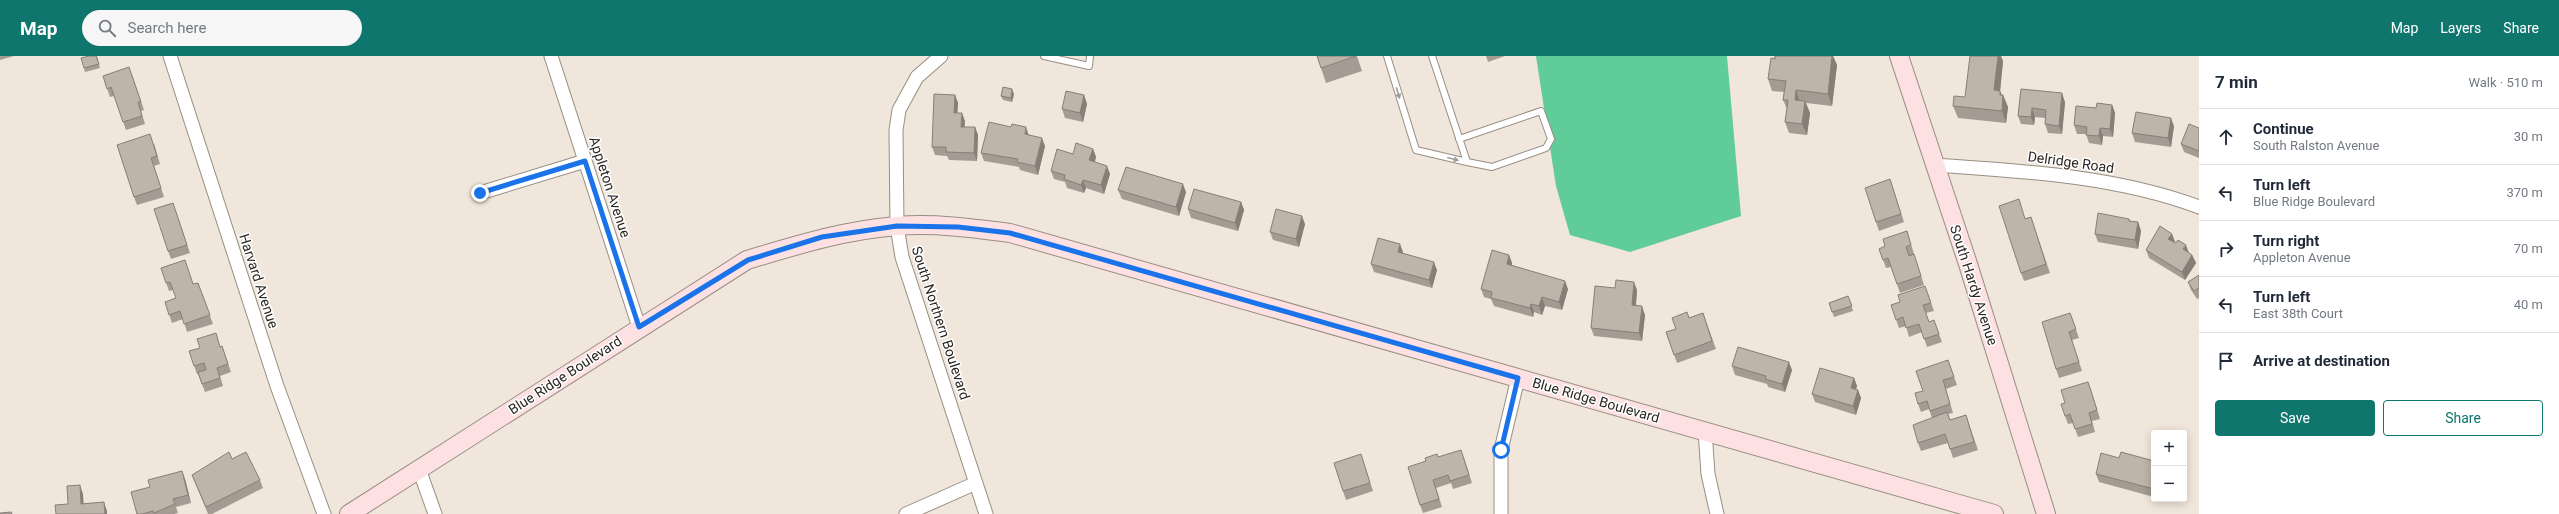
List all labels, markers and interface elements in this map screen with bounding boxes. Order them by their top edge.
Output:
search box [82,10,362,46]
text: Map [20,17,58,40]
icon: search [96,17,118,39]
text: Search here [128,19,206,37]
text: Map [2391,20,2418,36]
text: Layers [2440,20,2481,36]
text: Share [2503,20,2539,36]
text: 7 min [2215,72,2258,92]
text: Walk · 510 m [2468,75,2543,90]
one-way arrow [1395,88,1401,100]
text: Continue [2253,120,2314,138]
icon: ahead [2215,126,2237,148]
text: 30 m [2514,129,2543,144]
street label: Appleton Avenue [586,135,634,239]
text: South Ralston Avenue [2253,138,2379,153]
street label: Delridge Road [2027,148,2115,176]
one-way arrow [1448,156,1460,162]
text: Turn left [2253,176,2310,194]
icon: left [2215,182,2237,204]
route end [471,184,489,202]
text: 370 m [2506,185,2543,200]
text: Blue Ridge Boulevard [2253,194,2375,209]
street label: South Hardy Avenue [1947,223,2001,347]
street label: Harvard Avenue [236,232,282,330]
text: Turn right [2253,232,2319,250]
icon: right [2215,238,2237,260]
text: 70 m [2514,241,2543,256]
street label: South Northern Boulevard [909,244,973,402]
text: Appleton Avenue [2253,250,2351,265]
text: Turn left [2253,288,2310,306]
icon: left [2215,294,2237,316]
text: 40 m [2514,297,2543,312]
text: East 38th Court [2253,306,2343,321]
street label: Blue Ridge Boulevard [506,333,624,417]
icon: arrive [2215,350,2237,372]
text: Arrive at destination [2253,352,2390,370]
street label: Blue Ridge Boulevard [1531,374,1661,426]
button: Save [2215,400,2375,436]
button: Share [2383,400,2543,436]
map controls [2151,430,2187,502]
button: + [2151,430,2187,466]
route start [1492,441,1510,459]
button: − [2151,466,2187,502]

